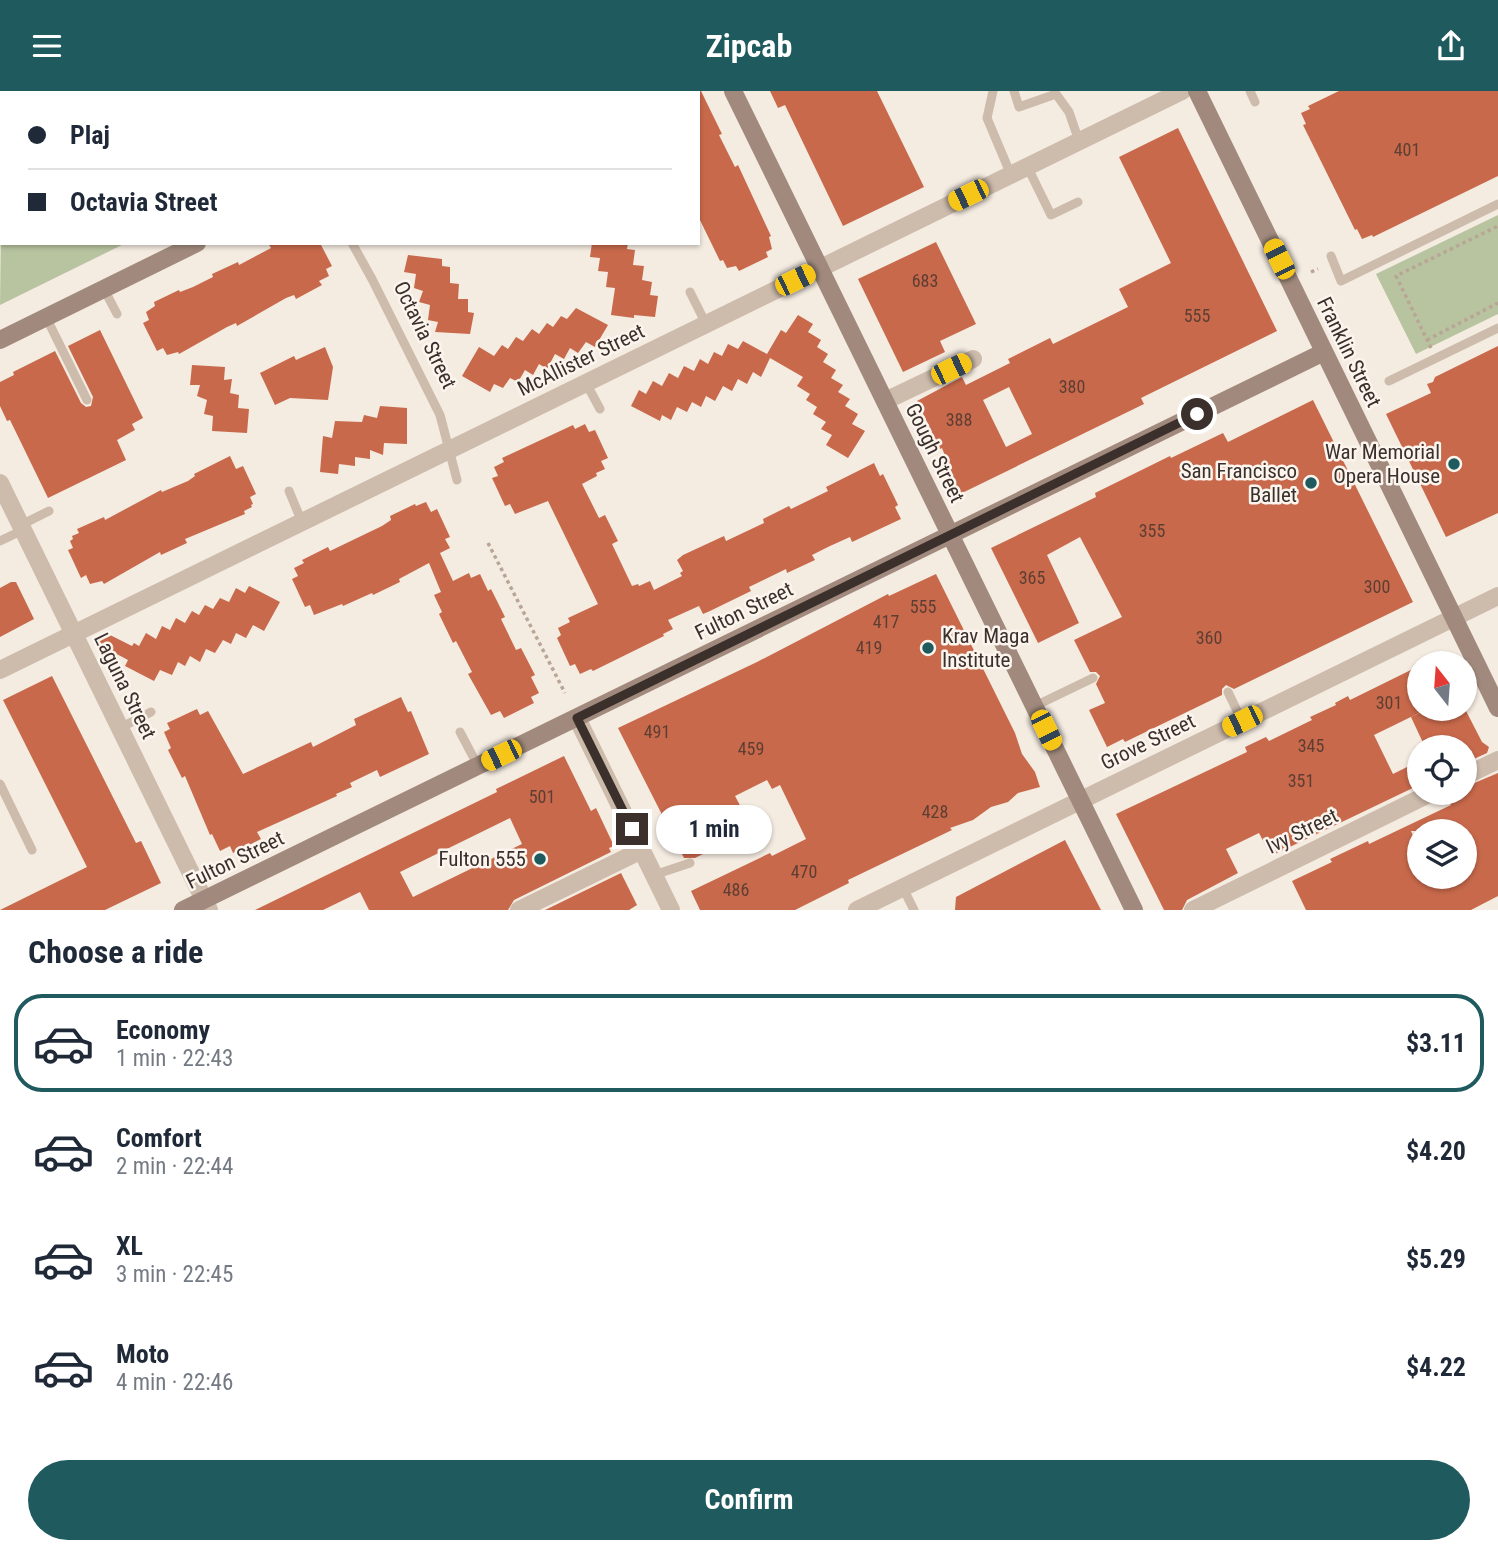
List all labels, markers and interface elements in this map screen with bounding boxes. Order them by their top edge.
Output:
icon: menu [28,27,66,65]
text: Zipcab [706,27,792,65]
icon: share [1432,27,1470,65]
text: Plaj [70,120,110,150]
house number: 401 [1394,139,1420,160]
car [945,176,992,214]
text: Octavia Street [70,187,217,217]
car [1261,236,1298,282]
car [772,261,819,299]
house number: 683 [912,270,938,291]
street label: Octavia Street [389,277,461,393]
street label: Franklin Street [1312,293,1386,411]
house number: 555 [1184,305,1210,326]
street label: McAllister Street [514,319,648,401]
car [928,350,975,388]
house number: 380 [1059,376,1085,397]
route start [1181,398,1213,430]
street label: Gough Street [901,399,969,507]
house number: 388 [946,409,972,430]
place label: War Memorial Opera House [1325,440,1440,488]
marker: War Memorial Opera House [1446,456,1462,472]
place label: San Francisco Ballet [1181,459,1297,507]
marker: San Francisco Ballet [1303,475,1319,491]
house number: 355 [1139,520,1165,541]
house number: 365 [1019,567,1045,588]
house number: 300 [1364,576,1390,597]
street label: Fulton Street [691,577,797,645]
house number: 555 [910,596,936,617]
house number: 417 [873,611,899,632]
place label: Krav Maga Institute [942,624,1030,672]
house number: 360 [1196,627,1222,648]
street label: Laguna Street [89,629,161,743]
house number: 419 [856,637,882,658]
marker: Krav Maga Institute [920,640,936,656]
north arrow [1407,651,1477,721]
map controls [1407,651,1477,889]
house number: 301 [1376,692,1402,713]
car [1219,702,1266,740]
car [1028,707,1065,753]
street label: Grove Street [1097,709,1199,775]
house number: 491 [644,721,670,742]
house number: 345 [1298,735,1324,756]
button: locate [1407,735,1477,805]
car [478,736,525,774]
house number: 459 [738,738,764,759]
house number: 351 [1288,770,1314,791]
house number: 501 [529,786,555,807]
house number: 428 [922,801,948,822]
street label: Ivy Street [1262,803,1342,859]
callout: 1 min [656,805,772,853]
route end [616,813,648,845]
text: 1 min [688,816,740,843]
button: layers [1407,819,1477,889]
street label: Fulton Street [182,826,288,894]
place label: Fulton 555 [439,847,526,871]
marker: Fulton 555 [532,851,548,867]
house number: 470 [791,861,817,882]
house number: 486 [723,879,749,900]
text: Choose a ride [28,933,203,971]
icon: car [32,1012,95,1075]
text: Economy [116,1015,210,1045]
text: $3.11 [1406,1028,1466,1058]
text: 1 min · 22:43 [116,1045,233,1072]
icon: car [32,1120,95,1183]
text: Comfort [116,1123,202,1153]
text: $4.20 [1406,1136,1466,1166]
text: 2 min · 22:44 [116,1153,233,1180]
icon: car [32,1228,95,1291]
text: XL [116,1231,143,1261]
text: $5.29 [1406,1244,1466,1274]
text: 3 min · 22:45 [116,1261,233,1288]
icon: car [32,1336,95,1399]
text: Moto [116,1339,169,1369]
text: $4.22 [1406,1352,1466,1382]
text: 4 min · 22:46 [116,1369,233,1396]
button: Confirm [28,1460,1470,1540]

